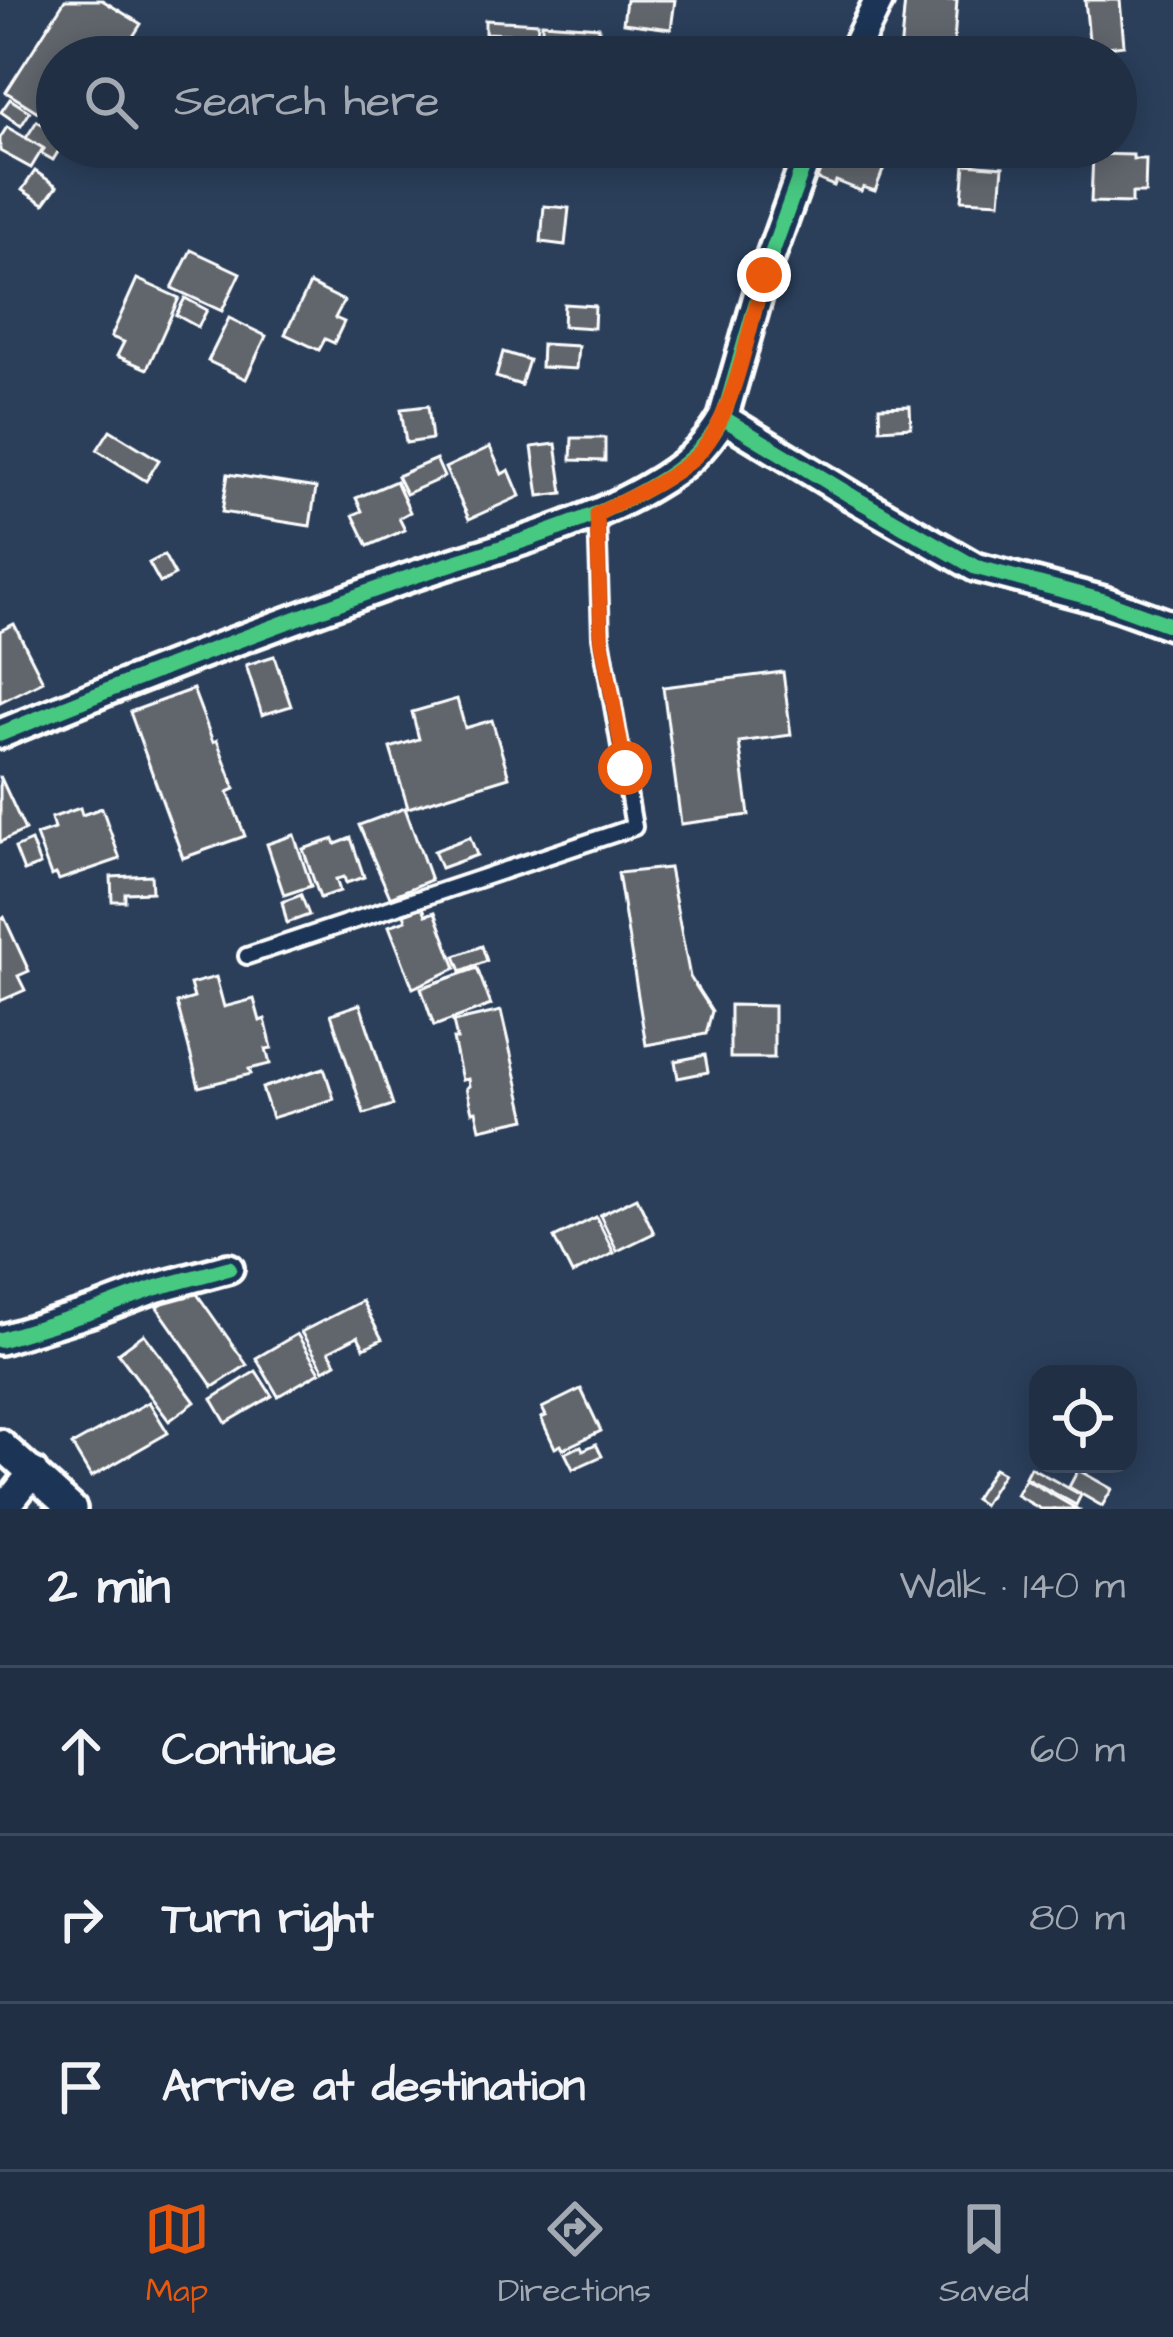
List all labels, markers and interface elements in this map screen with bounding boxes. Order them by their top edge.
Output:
search box [36,36,1137,168]
icon: search [78,69,144,135]
text: Search here [174,71,440,133]
route end [737,248,791,302]
route start [598,741,652,795]
map controls [1029,1365,1137,1473]
button: locate [1029,1365,1137,1473]
text: 2 min [48,1552,171,1623]
text: Walk · 140 m [900,1560,1125,1614]
icon: ahead [48,1718,114,1784]
text: Continue [162,1720,336,1782]
text: 60 m [1030,1724,1125,1778]
icon: right [48,1886,114,1952]
text: Turn right [162,1888,374,1950]
text: 80 m [1029,1892,1125,1946]
icon: arrive [48,2054,114,2120]
text: Arrive at destination [162,2056,585,2118]
tab: Map [144,2196,210,2314]
tab: Directions [498,2196,651,2314]
tab: Saved [939,2196,1029,2314]

